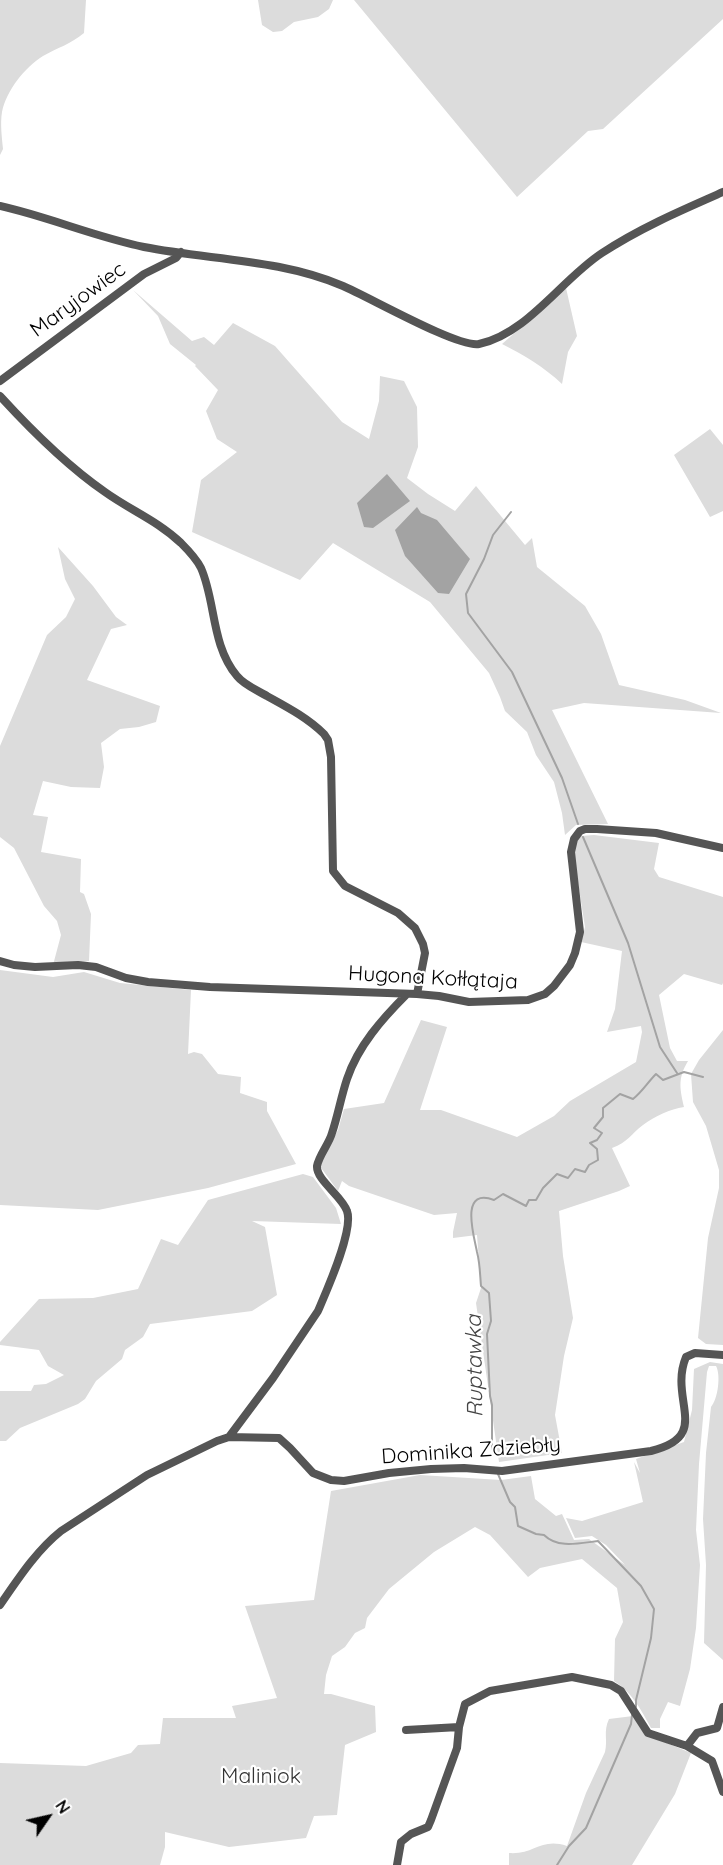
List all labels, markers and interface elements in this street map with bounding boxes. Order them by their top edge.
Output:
street label: Maryjowiec [25,257,131,343]
street label: Hugona Kołłątaja [348,961,518,995]
water label: Ruptawka [461,1314,489,1418]
street label: Dominika Zdziebły [380,1432,562,1470]
park label: Maliniok [221,1764,301,1790]
north arrow [18,1787,78,1847]
text: N [51,1796,74,1817]

